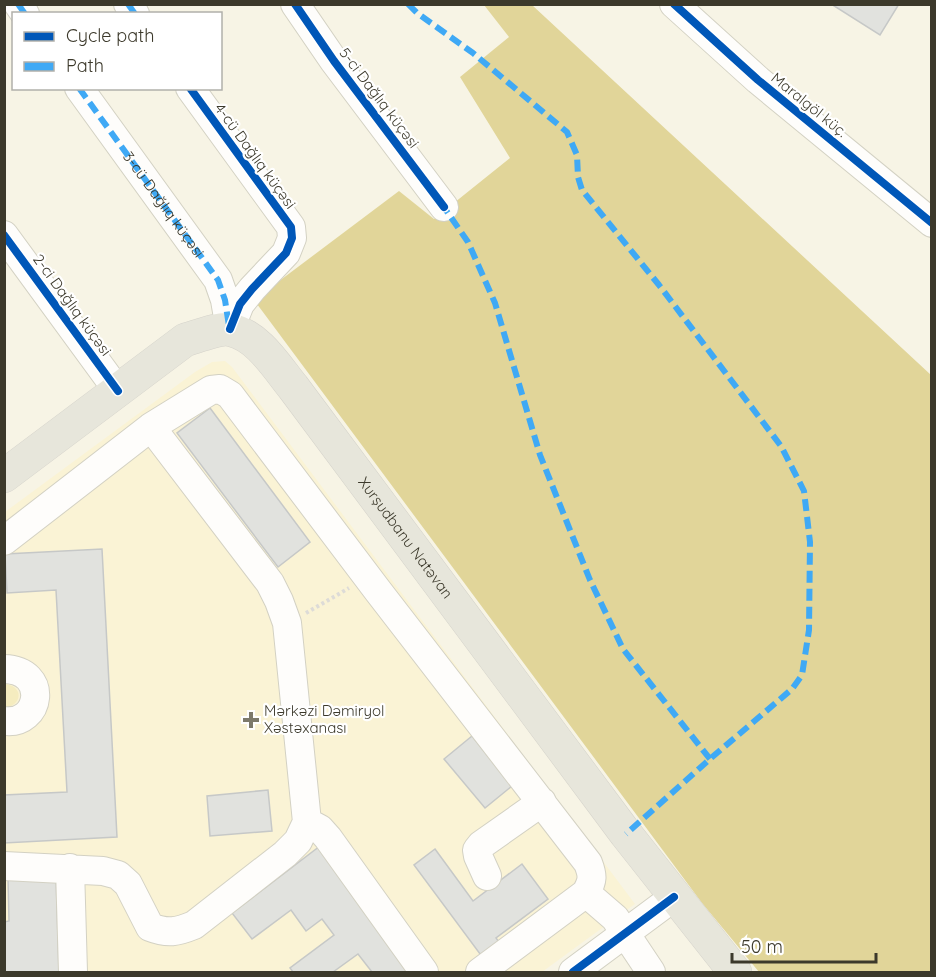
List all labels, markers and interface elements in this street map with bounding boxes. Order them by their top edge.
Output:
legend [12,12,222,90]
text: Cycle path [66,24,154,47]
street label: 5-ci Dağlıq küçəsi [335,44,423,152]
text: Path [66,54,104,77]
street label: Maralgöl küç. [767,68,851,141]
street label: 4-cü Dağlıq küçəsi [211,99,300,212]
street label: 3-cü Dağlıq küçəsi [119,148,209,261]
street label: 2-ci Dağlıq küçəsi [29,250,116,359]
street label: Xurşudbanu Natəvan [354,473,457,602]
place label: Mərkəzi Dəmiryol Xəstəxanası [264,701,385,737]
marker: Mərkəzi Dəmiryol Xəstəxanası [242,711,260,729]
scale bar [732,926,876,964]
text: 50 m [741,935,783,958]

